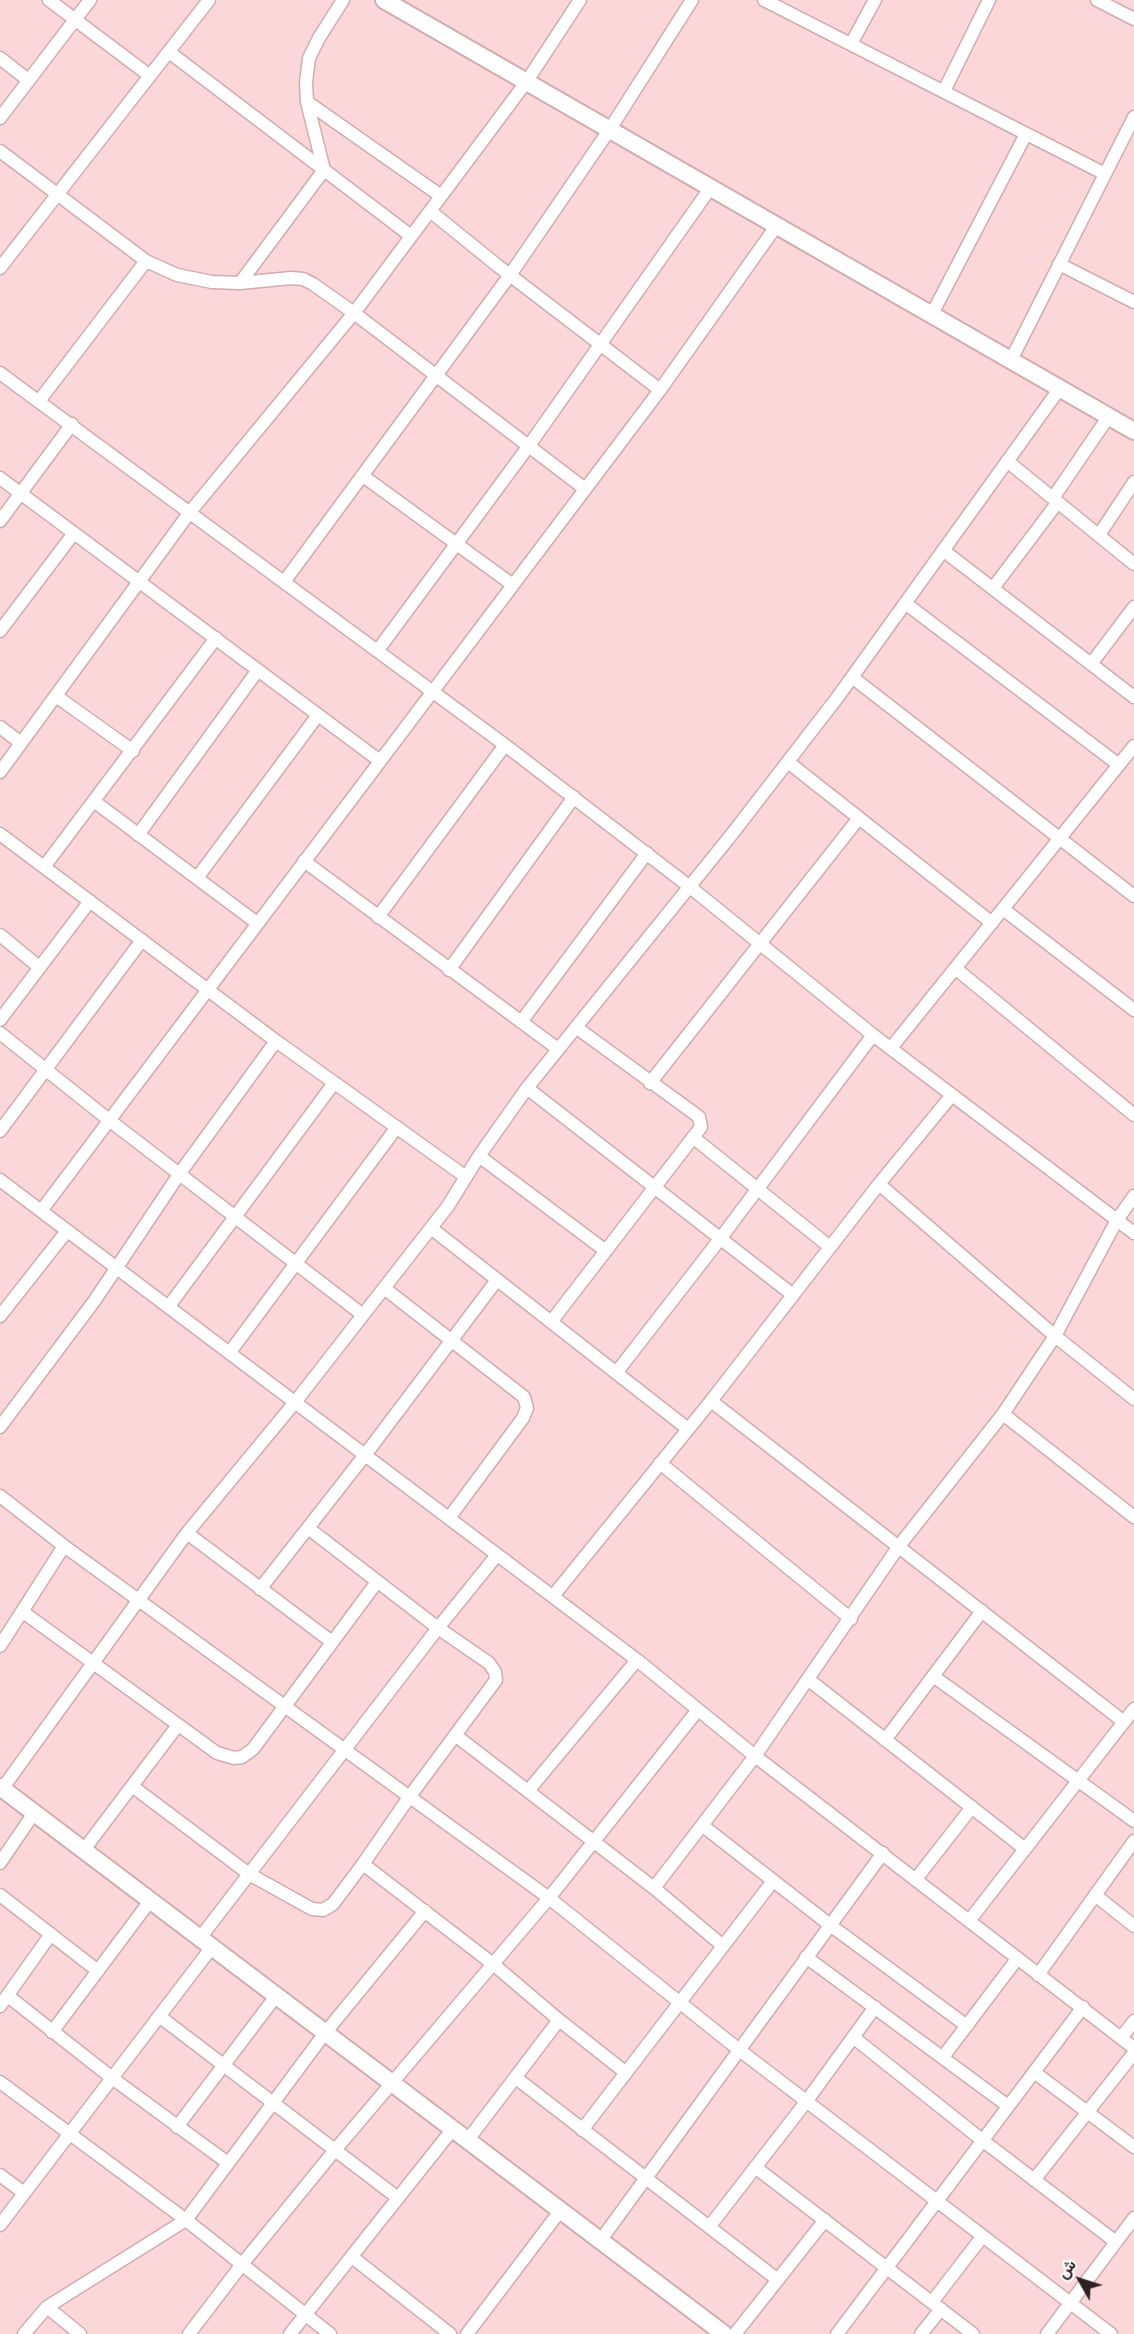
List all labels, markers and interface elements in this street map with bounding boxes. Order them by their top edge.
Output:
north arrow [1050,2250,1110,2310]
text: ش [1052,2255,1080,2282]

